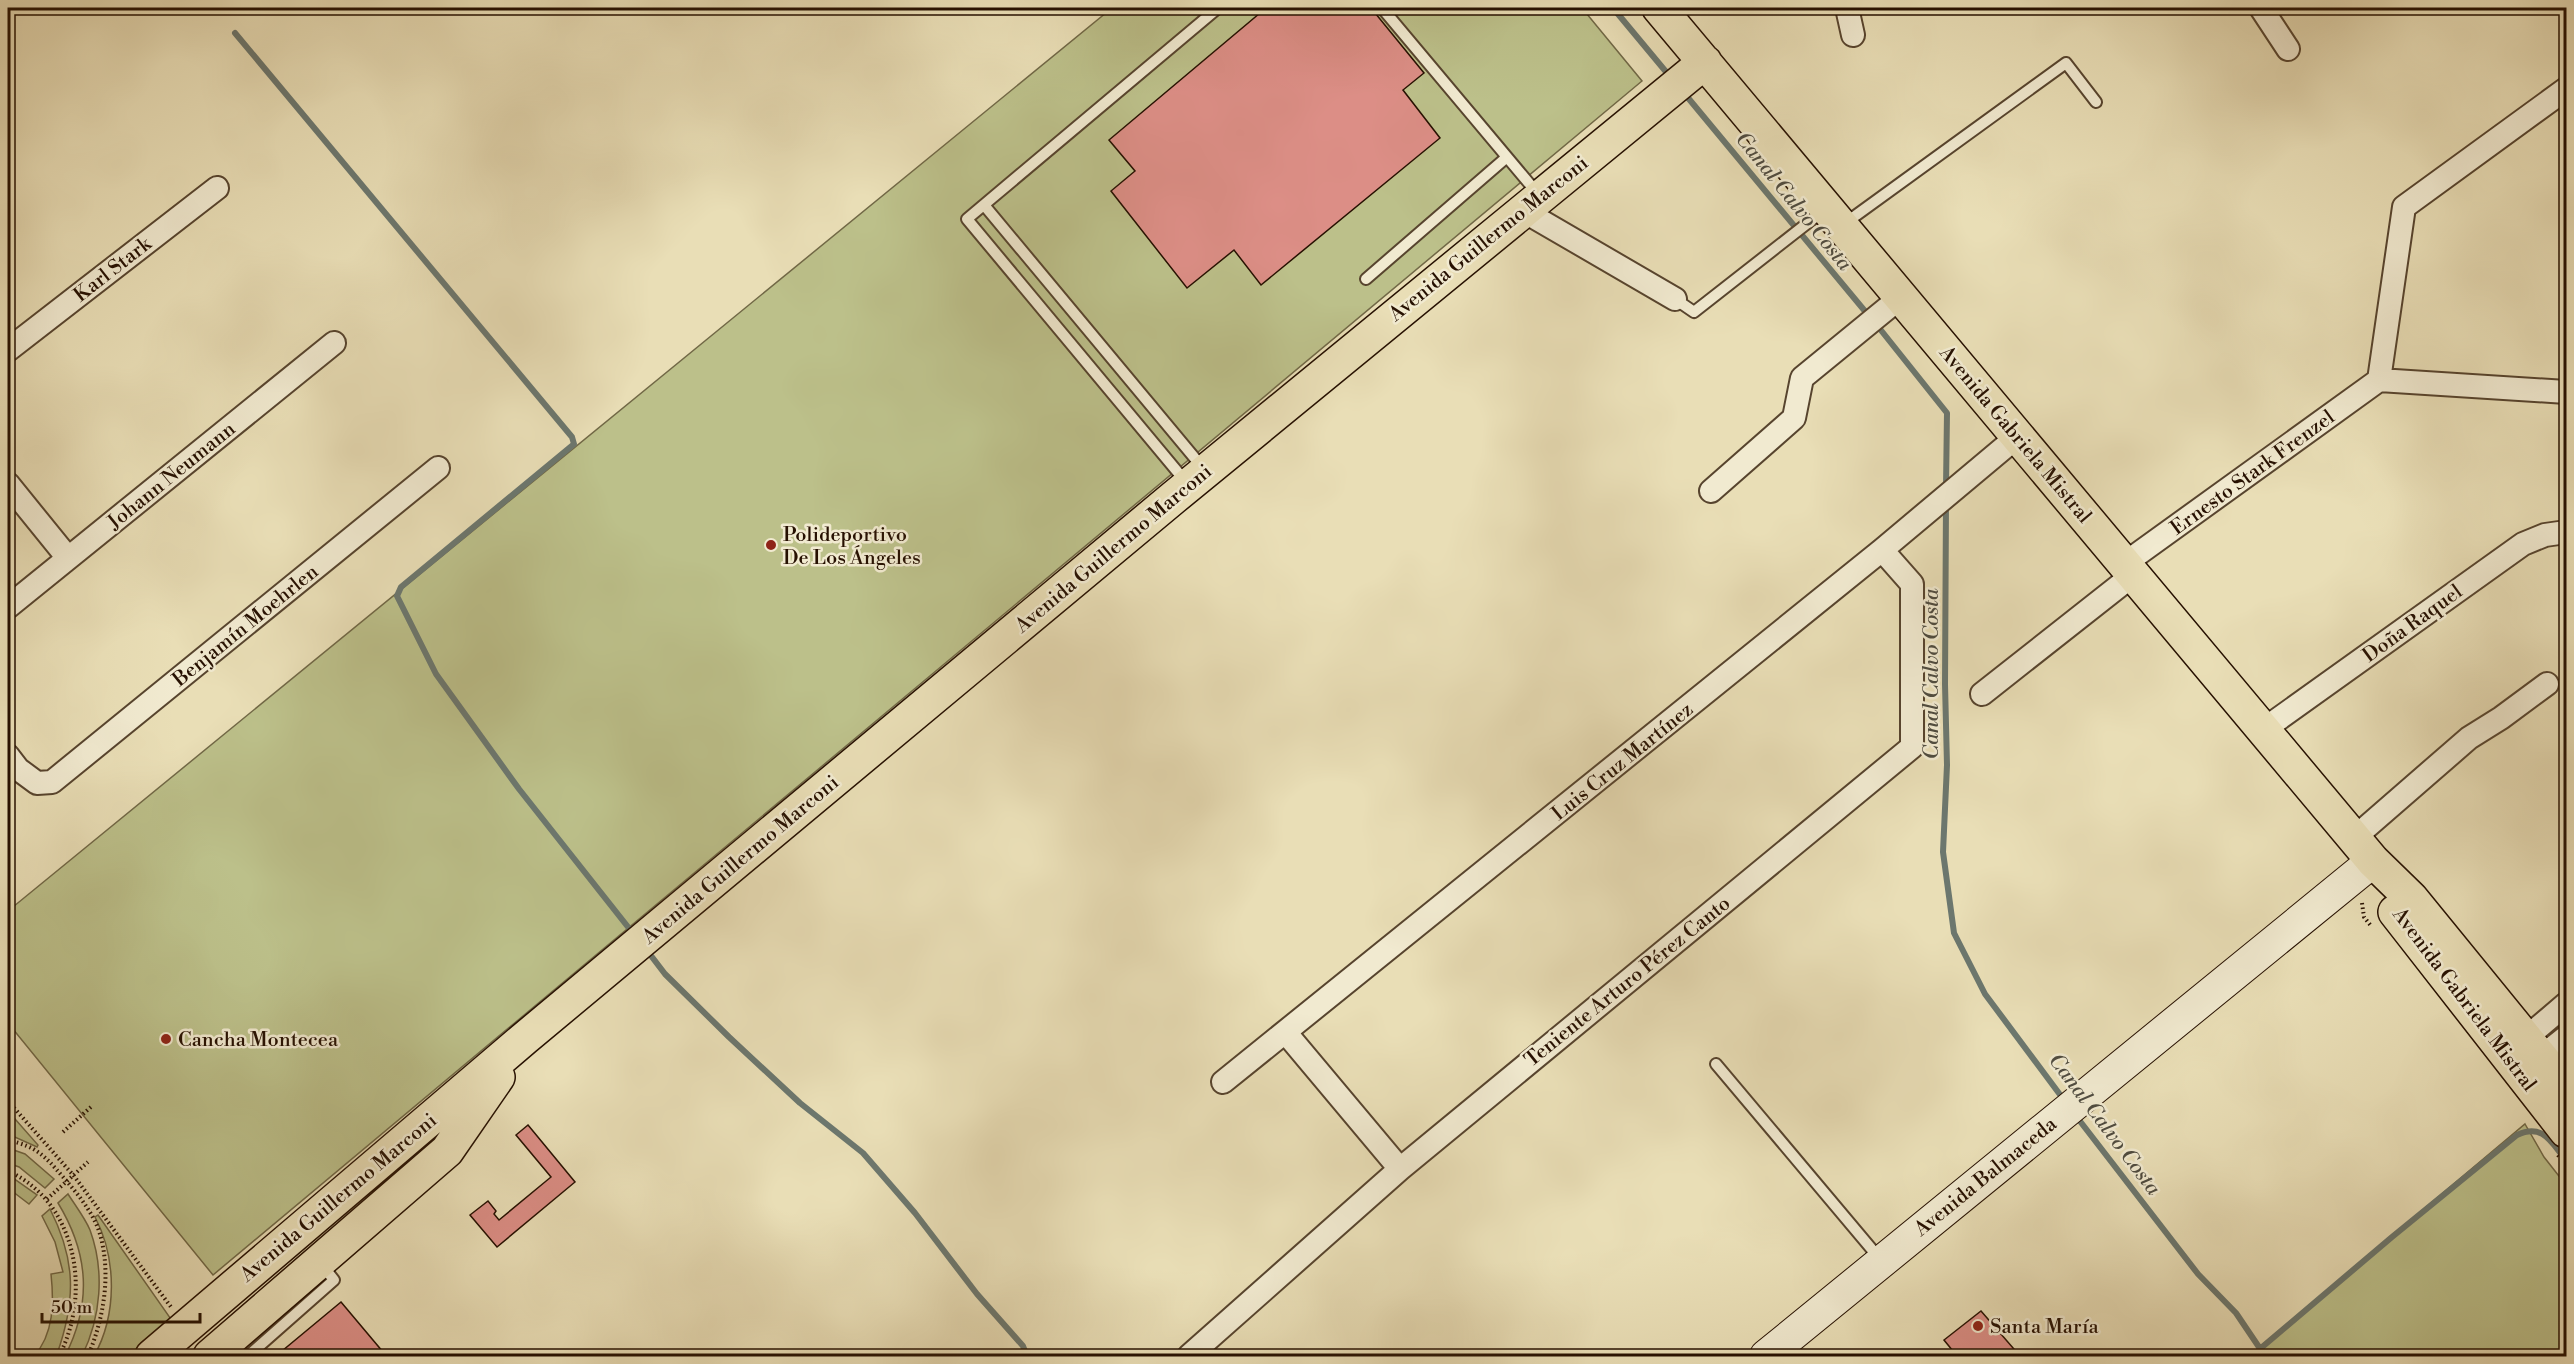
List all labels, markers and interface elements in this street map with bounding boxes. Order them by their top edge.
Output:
water label: Canal Calvo Costa [1729,127,1857,277]
street label: Avenida Guillermo Marconi [1383,151,1594,328]
street label: Karl Stark [69,231,158,308]
street label: Avenida Gabriela Mistral [1933,340,2096,529]
street label: Ernesto Stark Frenzel [2166,405,2340,541]
street label: Johann Neumann [102,417,241,536]
street label: Avenida Guillermo Marconi [1010,459,1218,639]
place label: Polideportivo De Los Ángeles [783,523,921,571]
marker: Polideportivo De Los Ángeles [764,538,778,552]
street label: Benjamín Moehrlen [167,560,324,693]
street label: Doña Raquel [2358,580,2468,669]
water label: Canal Calvo Costa [1919,588,1945,759]
street label: Luis Cruz Martínez [1547,698,1699,827]
street label: Avenida Guillermo Marconi [637,770,845,950]
street label: Teniente Arturo Pérez Canto [1520,891,1736,1073]
street label: Avenida Gabriela Mistral [2386,902,2541,1097]
place label: Cancha Montecea [178,1028,339,1053]
marker: Cancha Montecea [159,1032,173,1046]
water label: Canal Calvo Costa [2042,1049,2166,1201]
street label: Avenida Guillermo Marconi [235,1108,443,1288]
street label: Avenida Balmaceda [1909,1112,2063,1243]
scale bar [42,1286,200,1324]
text: 50 m [51,1296,93,1319]
place label: Santa María [1990,1315,2100,1340]
marker: Santa María [1971,1319,1985,1333]

